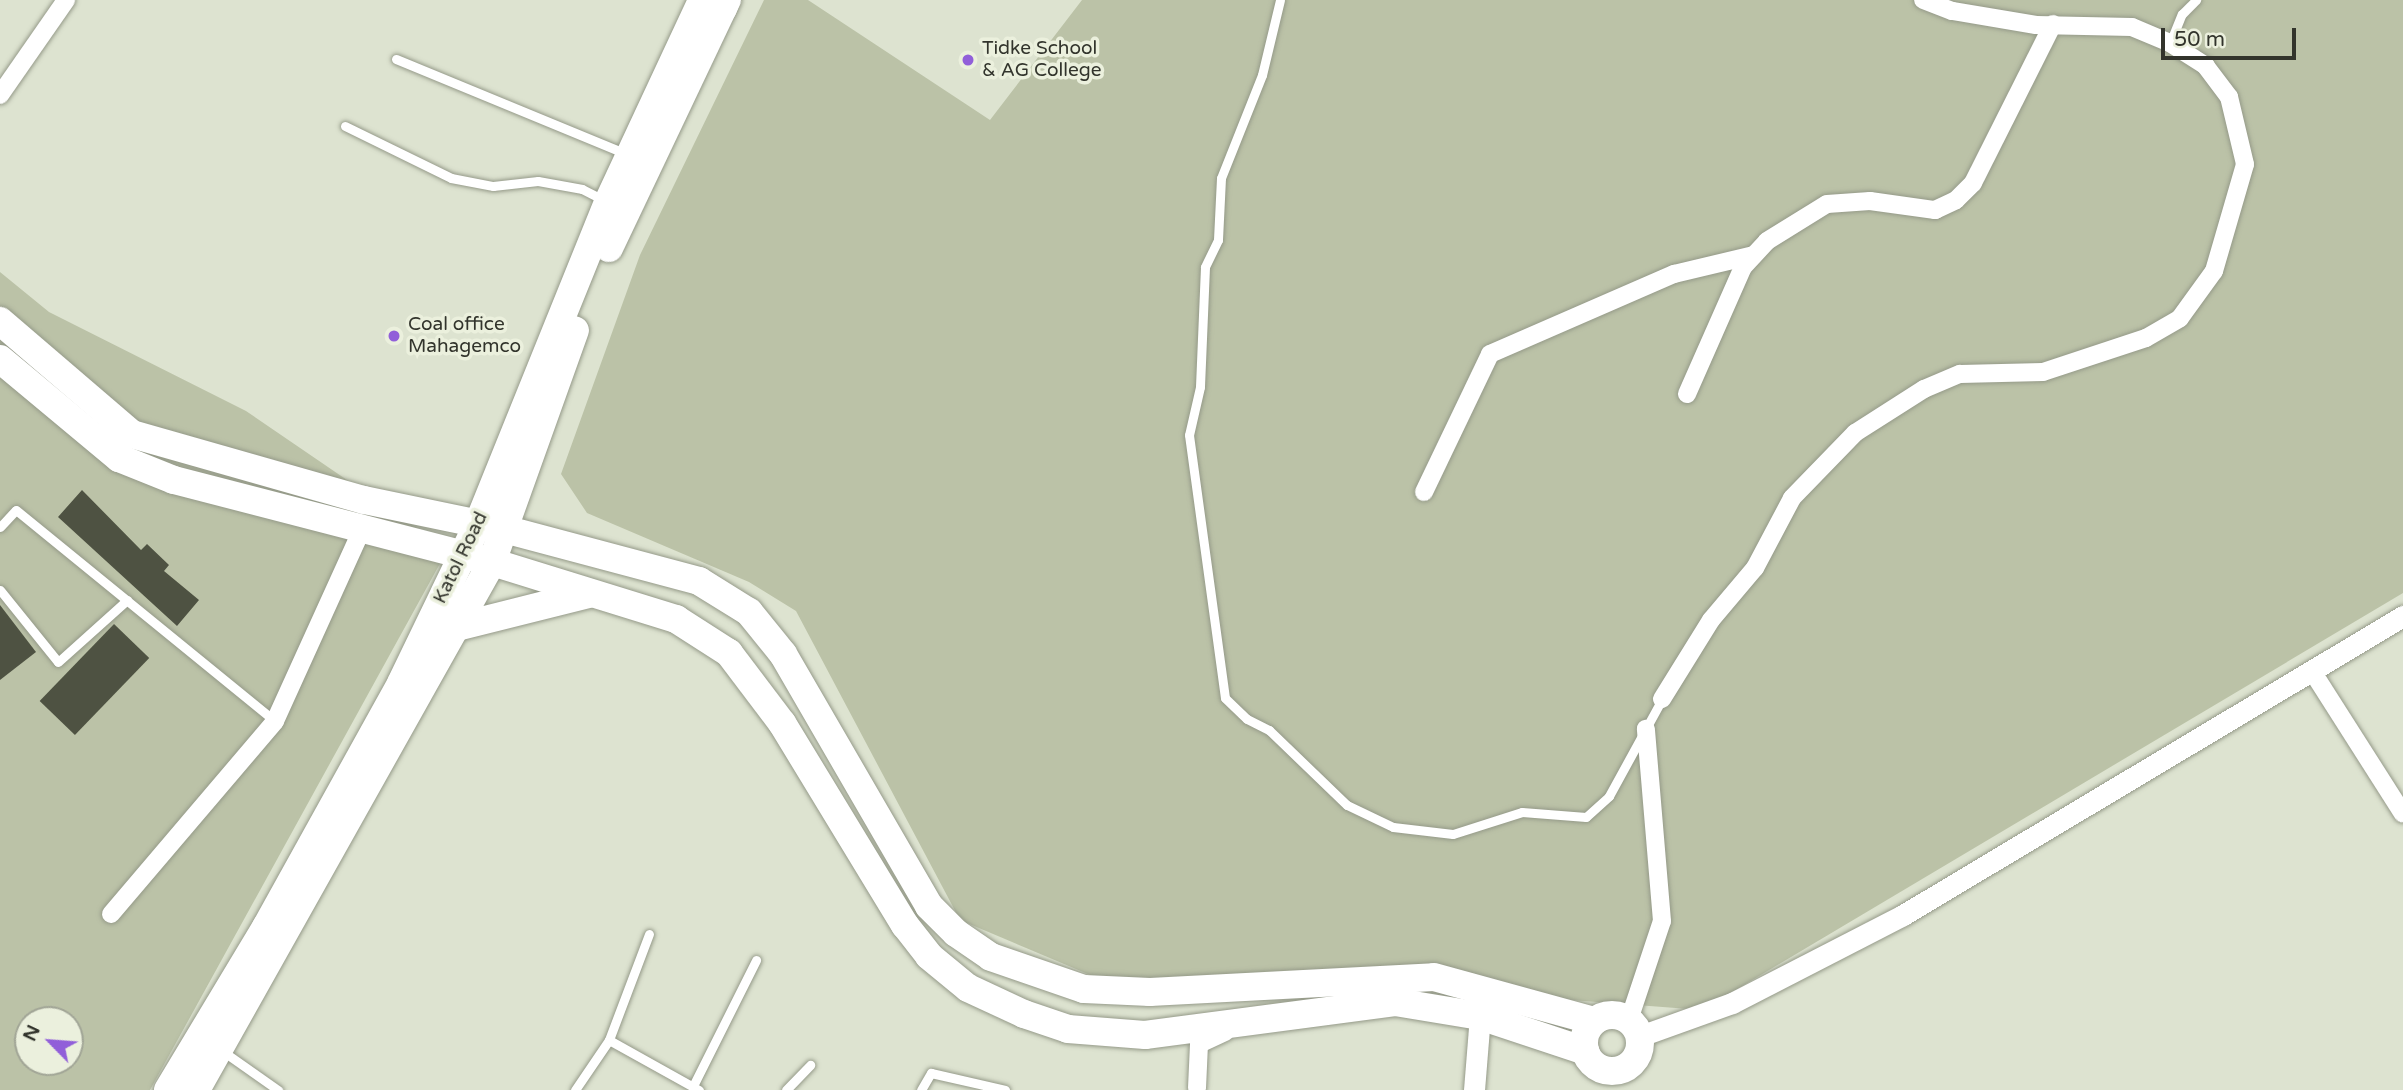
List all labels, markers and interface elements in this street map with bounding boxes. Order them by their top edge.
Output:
scale bar [2165,14,2300,58]
text: 50 m [2174,27,2225,52]
place label: Tidke School & AG College [982,38,1101,82]
marker: Tidke School & AG College [960,52,976,68]
place label: Coal office Mahagemco [408,314,521,358]
marker: Coal office Mahagemco [386,328,402,344]
street label: Katol Road [429,508,493,608]
north arrow [14,1006,84,1076]
text: N [19,1021,45,1045]

